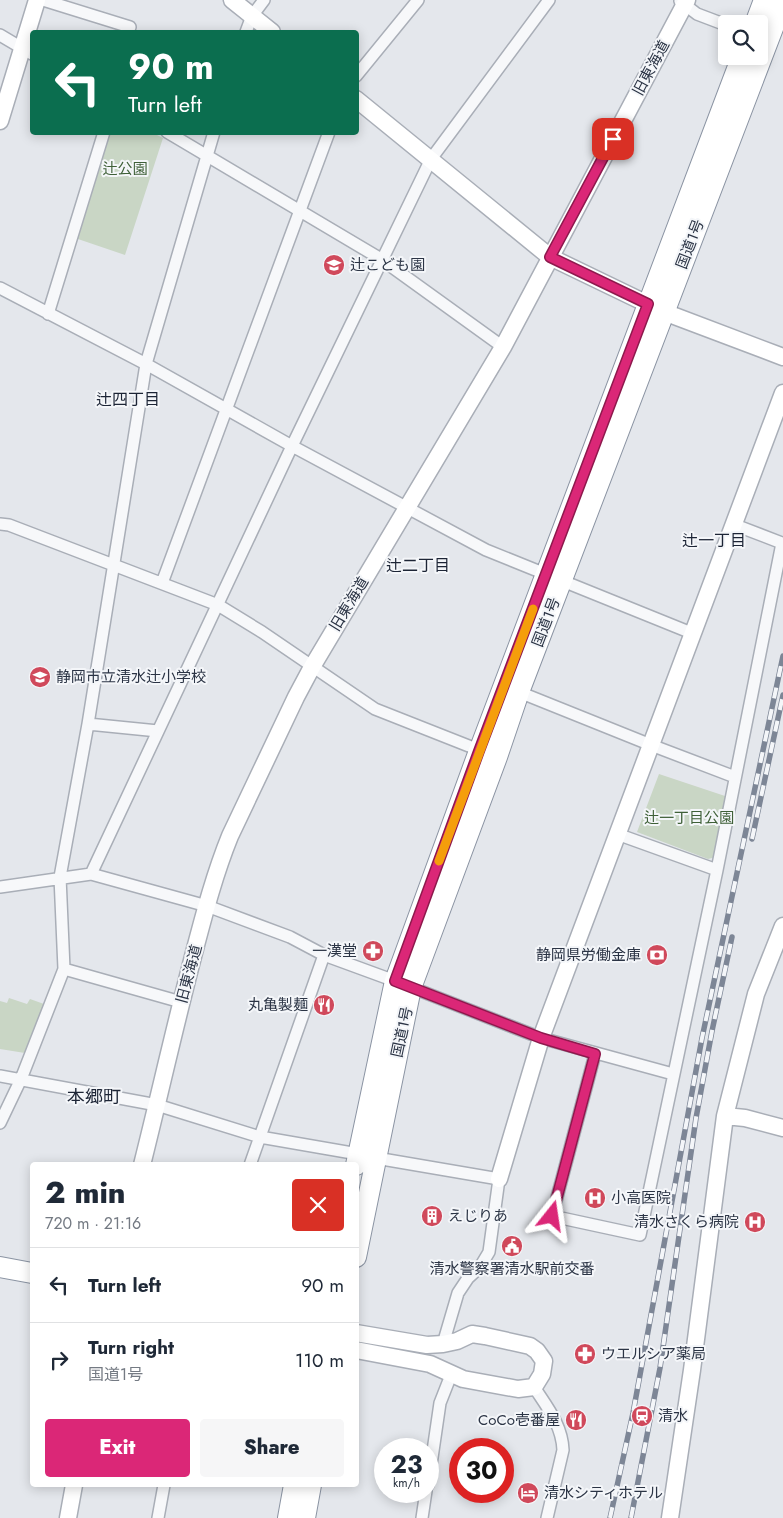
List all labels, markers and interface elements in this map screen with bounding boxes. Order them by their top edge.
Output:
map controls [718,15,768,65]
button: search [718,15,768,65]
street label: 旧東海道 [627,36,675,100]
text: 90 m [128,42,214,92]
icon: left [45,50,110,115]
text: Turn left [128,88,202,120]
pin [592,118,634,160]
icon: arrive [599,125,627,153]
park label: 辻公園 [102,158,148,180]
street label: 国道1号 [670,216,710,272]
school or university icon: 辻こども園 [322,253,346,277]
place label: 辻こども園 [350,254,425,276]
district label: 辻四丁目 [96,388,160,411]
district label: 辻一丁目 [682,529,746,552]
district label: 辻二丁目 [386,554,450,577]
street label: 旧東海道 [324,573,374,635]
street label: 国道1号 [526,594,566,650]
school or university icon: 静岡市立清水辻小学校 [28,665,52,689]
place label: 静岡市立清水辻小学校 [56,666,206,688]
park label: 辻一丁目公園 [644,807,734,829]
pharmacy icon: 一漢堂 [361,939,385,963]
place label: 一漢堂 [312,940,357,962]
street label: 旧東海道 [171,942,207,1006]
bank icon: 静岡県労働金庫 [645,943,669,967]
place label: 静岡県労働金庫 [536,944,641,966]
restaurant icon: 丸亀製麺 [312,993,336,1017]
place label: 丸亀製麺 [248,994,308,1016]
street label: 国道1号 [386,1004,418,1060]
district label: 本郷町 [67,1084,121,1110]
text: 2 min [45,1171,126,1214]
button: close [292,1179,344,1231]
hospital icon: 小高医院 [583,1186,607,1210]
place label: 小高医院 [611,1187,671,1209]
position arrow [525,1189,577,1241]
building icon: えじりあ [420,1204,444,1228]
place label: えじりあ [448,1205,508,1227]
hospital icon: 清水さくら病院 [743,1210,767,1234]
place label: 清水さくら病院 [634,1211,739,1233]
text: 720 m · 21:16 [45,1212,141,1235]
public building icon: 清水警察署清水駅前交番 [500,1234,524,1258]
place label: 清水警察署清水駅前交番 [429,1258,595,1280]
icon: left [45,1271,73,1299]
text: Turn left [88,1272,161,1299]
text: 90 m [301,1272,344,1299]
text: Turn right [88,1334,174,1361]
pharmacy icon: ウエルシア薬局 [573,1342,597,1366]
place label: ウエルシア薬局 [601,1343,706,1365]
icon: right [45,1346,73,1374]
text: 110 m [295,1347,344,1374]
text: 国道1号 [88,1363,143,1386]
station icon: 清水 [630,1404,654,1428]
place label: 清水 [658,1405,688,1427]
restaurant icon: CoCo壱番屋 [564,1408,588,1432]
place label: CoCo壱番屋 [478,1409,560,1431]
button: Exit [45,1419,190,1477]
button: Share [200,1419,344,1477]
speed limit sign: 30 [449,1438,514,1503]
text: 23 [391,1446,422,1482]
text: km/h [393,1474,420,1492]
hotel icon: 清水シティホテル [516,1481,540,1505]
place label: 清水シティホテル [544,1482,663,1504]

